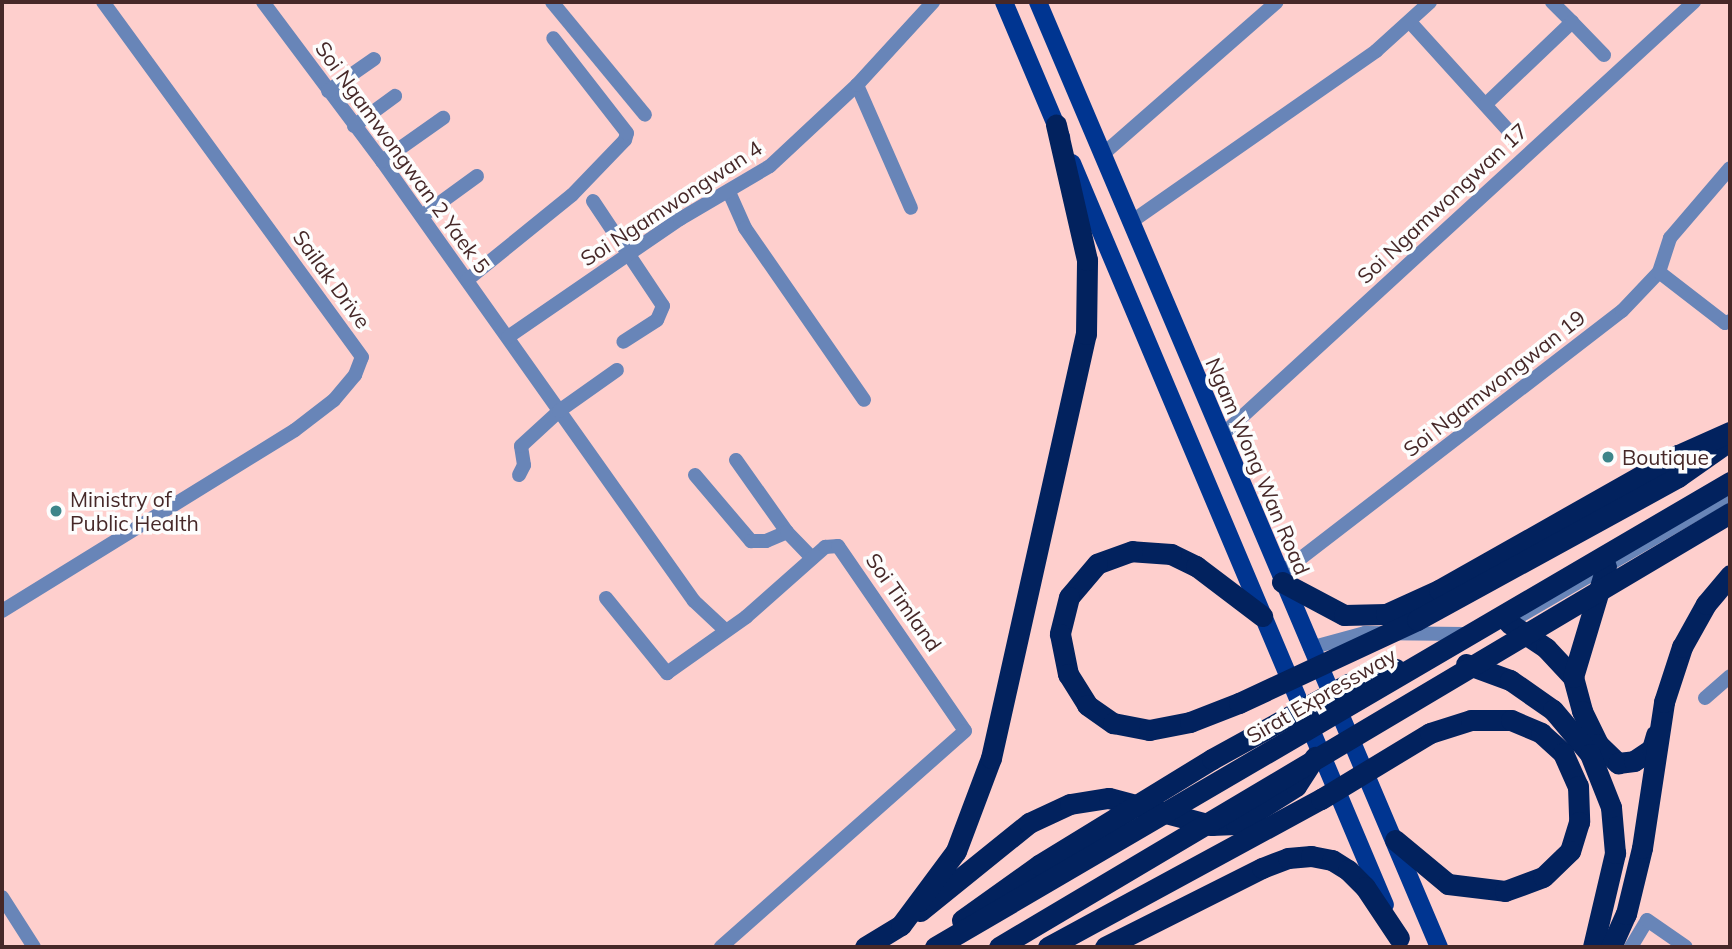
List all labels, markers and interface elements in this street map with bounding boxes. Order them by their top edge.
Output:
street label: Soi Ngamwongwan 2 Yaek 5 [310,36,496,278]
street label: Soi Ngamwongwan 17 [1352,118,1532,288]
street label: Soi Ngamwongwan 4 [576,135,766,271]
street label: Sailak Drive [288,225,376,333]
street label: Soi Ngamwongwan 19 [1398,304,1590,462]
street label: Ngam Wong Wan Road [1201,354,1315,578]
place label: Boutique [1622,444,1709,470]
marker: Boutique [1600,449,1616,465]
place label: Ministry of Public Health [70,486,199,536]
marker: Ministry of Public Health [48,503,64,519]
street label: Soi Timland [861,548,947,656]
street label: Sirat Expressway [1242,642,1400,748]

